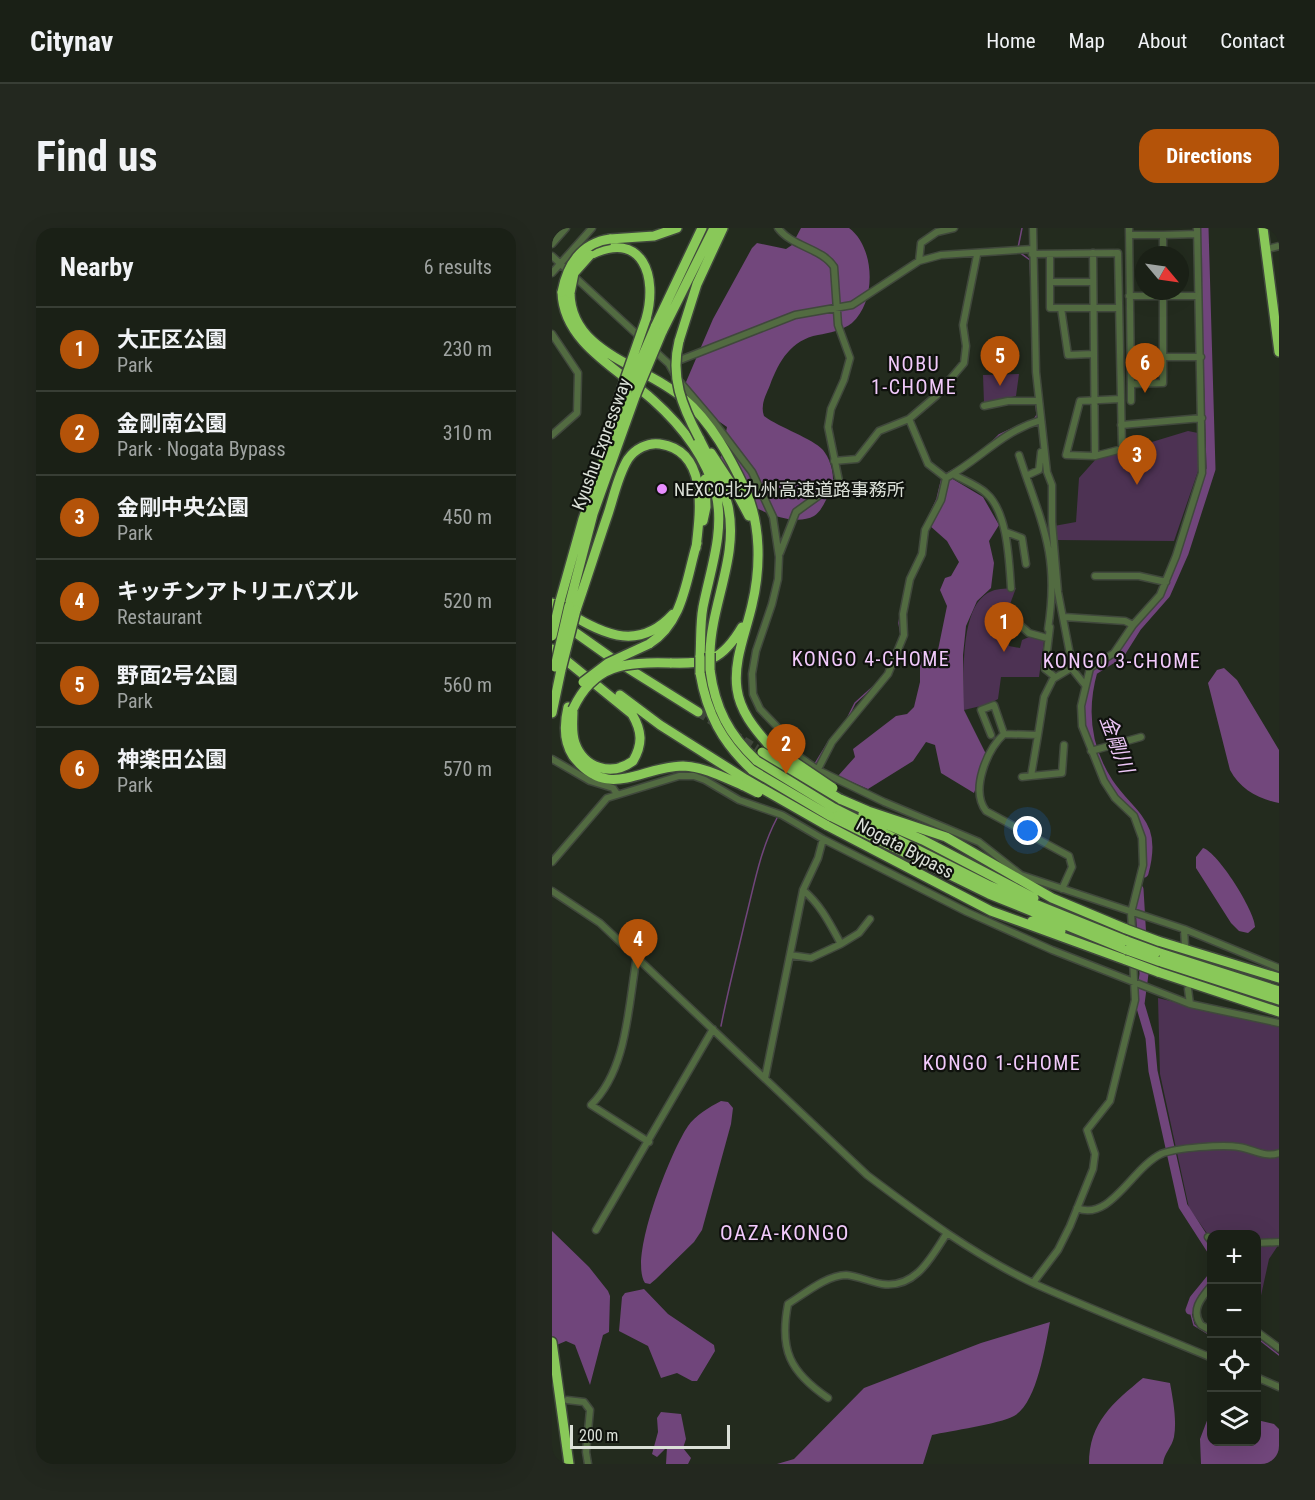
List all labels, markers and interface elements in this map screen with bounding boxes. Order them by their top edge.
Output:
text: Citynav [30,25,113,58]
text: Home [986,29,1036,53]
text: Map [1069,29,1105,53]
text: About [1138,29,1187,53]
text: Contact [1220,29,1285,53]
button: Directions [1139,129,1279,183]
text: Find us [36,132,157,181]
north arrow [1135,246,1189,300]
text: Nearby [60,252,134,282]
text: 6 results [424,255,492,279]
text: 大正区公園 [117,327,227,352]
pin: 5 [980,336,1020,386]
text: 1 [74,337,85,361]
text: 230 m [443,337,492,361]
pin: 6 [1126,344,1164,393]
district label: NOBU 1-CHOME [871,352,957,399]
text: Park [117,353,153,377]
street label: Kyushu Expressway [567,375,635,513]
text: 金剛南公園 [117,411,227,436]
text: 2 [74,421,85,445]
text: 310 m [443,421,492,445]
pin: 3 [1118,436,1156,485]
text: Park · Nogata Bypass [117,437,286,461]
place label: NEXCO北九州高速道路事務所 [674,479,905,500]
marker: NEXCO北九州高速道路事務所 [655,482,669,496]
text: 金剛中央公園 [117,495,249,520]
text: 3 [74,505,85,529]
text: 450 m [443,505,492,529]
text: Park [117,521,153,545]
text: キッチンアトリエパズル [117,579,359,604]
text: 4 [74,589,85,613]
text: 520 m [443,589,492,613]
pin: 1 [984,602,1024,652]
text: Restaurant [117,605,202,629]
district label: KONGO 4-CHOME [792,647,950,671]
district label: KONGO 3-CHOME [1043,649,1201,673]
text: 野面2号公園 [117,663,238,688]
text: 5 [74,673,85,697]
text: 560 m [443,673,492,697]
text: Park [117,689,153,713]
water label: 金剛川 [1095,712,1140,778]
pin: 2 [766,724,806,774]
text: 神楽田公園 [117,747,227,772]
text: 6 [74,757,85,781]
text: 570 m [443,757,492,781]
text: Park [117,773,153,797]
street label: Nogata Bypass [853,814,957,882]
your location [1013,816,1042,845]
pin: 4 [618,920,658,969]
district label: KONGO 1-CHOME [923,1051,1081,1075]
district label: OAZA-KONGO [720,1221,850,1245]
map controls [1207,1230,1261,1446]
button: + [1207,1230,1261,1284]
button: − [1207,1284,1261,1338]
button: locate [1207,1338,1261,1392]
button: layers [1207,1392,1261,1446]
scale bar [570,1422,730,1450]
text: 200 m [579,1426,618,1445]

